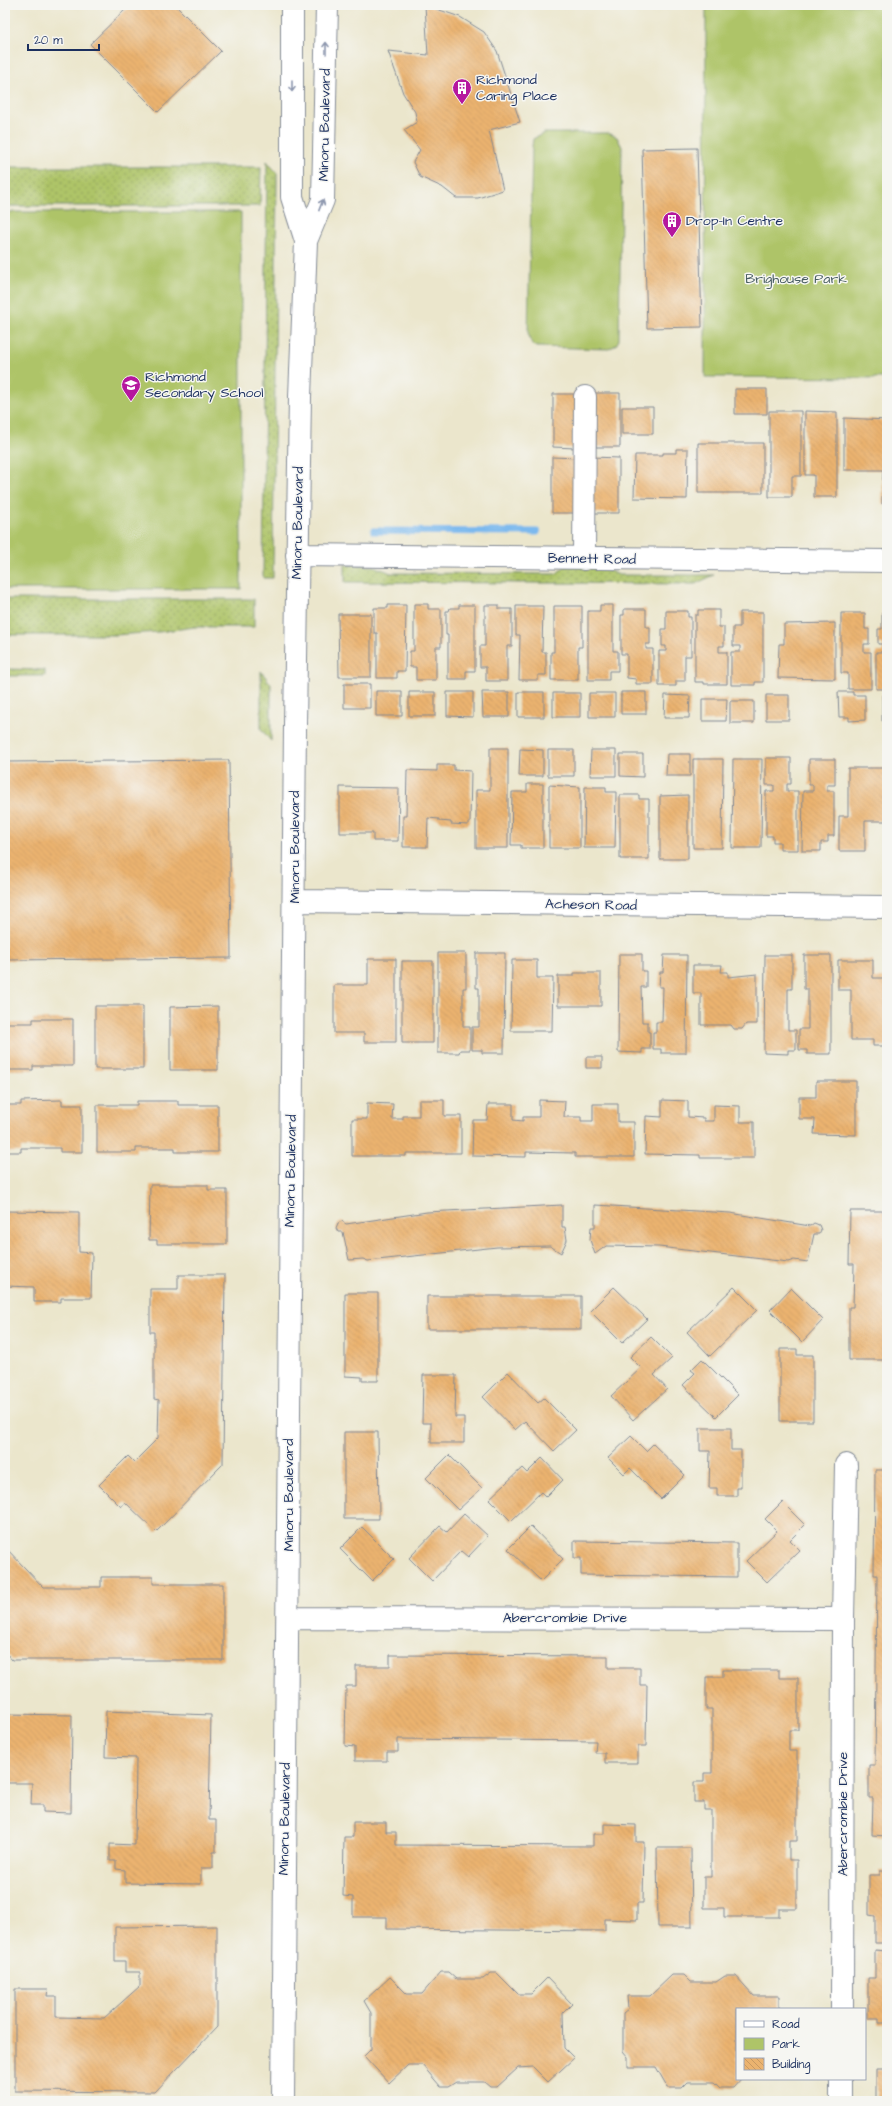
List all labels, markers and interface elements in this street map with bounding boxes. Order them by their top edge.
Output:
scale bar [28,26,99,52]
text: 20 m [34,32,63,49]
one-way arrow [322,42,330,55]
street label: Minoru Boulevard [314,68,336,182]
place label: Richmond Caring Place [476,70,558,106]
building icon: Richmond Caring Place [451,77,473,105]
one-way arrow [288,79,296,92]
one-way arrow [317,200,325,212]
building icon: Drop-In Centre [661,210,683,238]
place label: Drop-In Centre [686,211,783,231]
park label: Brighouse Park [745,269,847,289]
place label: Richmond Secondary School [145,367,263,403]
school or university icon: Richmond Secondary School [120,374,142,402]
street label: Minoru Boulevard [287,466,309,580]
street label: Bennett Road [548,548,636,570]
street label: Minoru Boulevard [285,790,305,904]
street label: Acheson Road [545,894,637,916]
street label: Minoru Boulevard [280,1114,302,1228]
street label: Minoru Boulevard [279,1438,299,1552]
street label: Abercrombie Drive [503,1608,628,1628]
street label: Abercrombie Drive [833,1751,853,1876]
street label: Minoru Boulevard [274,1762,296,1876]
legend [736,2008,866,2080]
text: Road [772,2016,800,2033]
text: Park [772,2036,800,2053]
text: Building [772,2056,810,2074]

